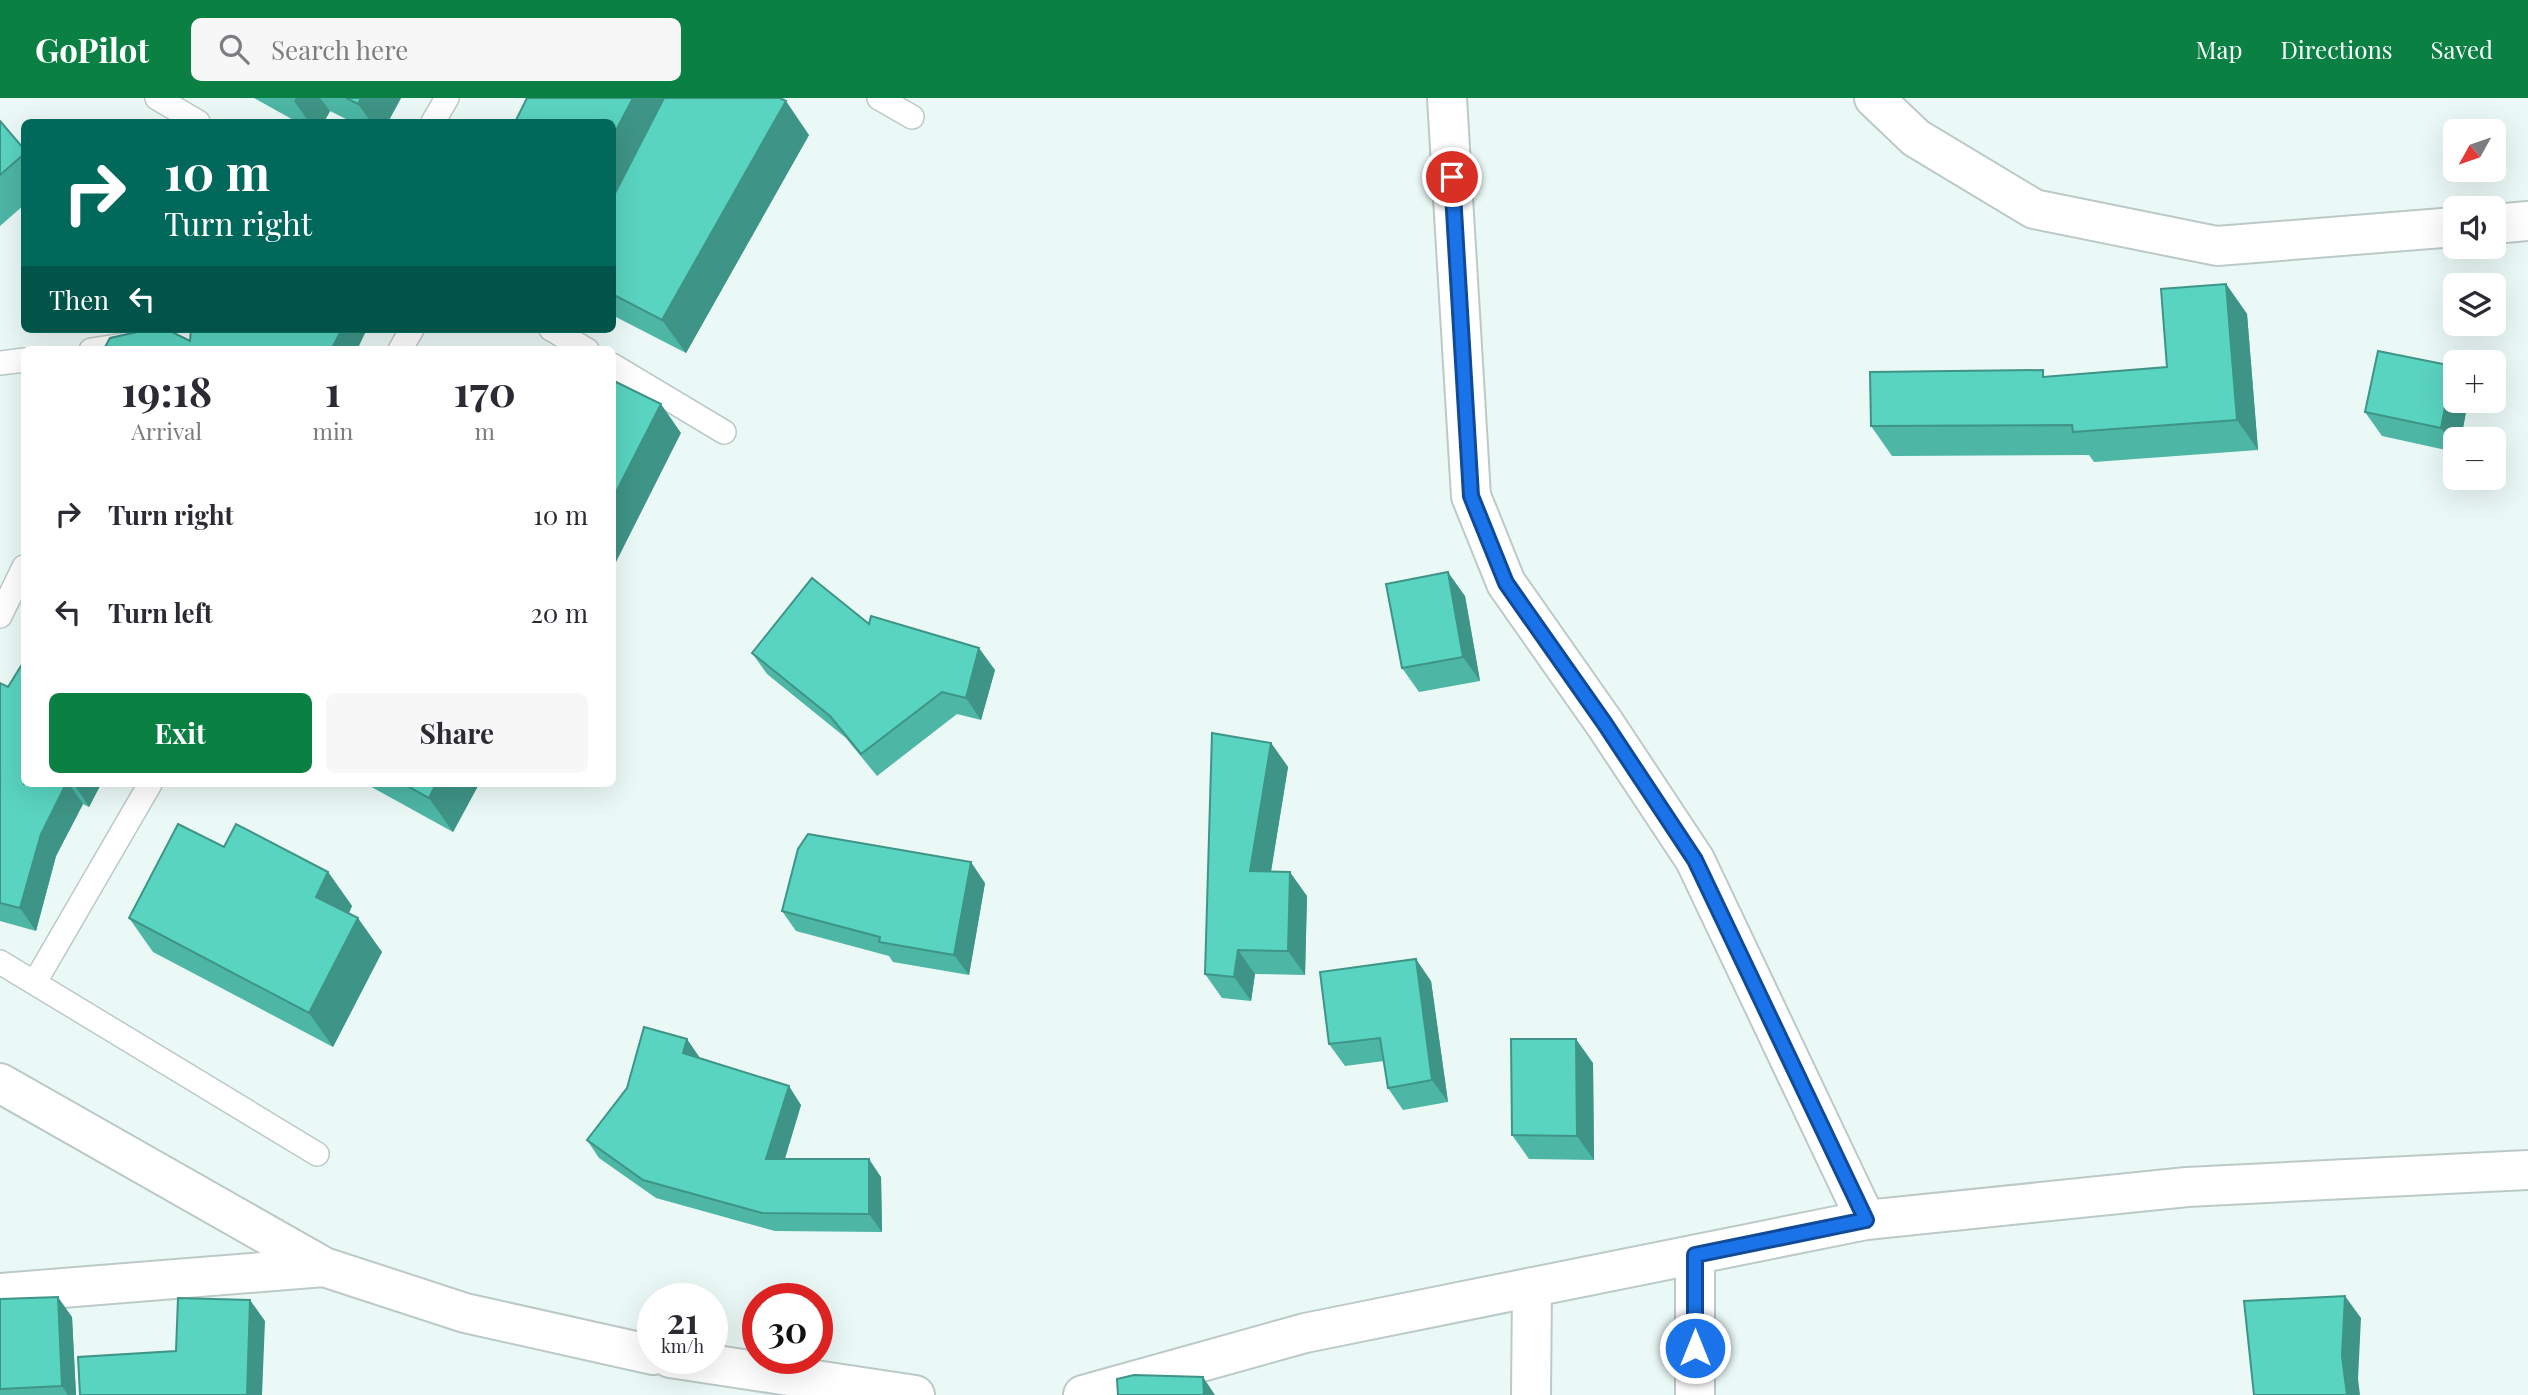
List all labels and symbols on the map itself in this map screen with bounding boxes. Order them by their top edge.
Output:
north arrow [2443,119,2506,182]
pin [1422,147,1482,207]
speed limit sign: 30 [742,1283,833,1374]
position arrow [1658,1311,1732,1385]

